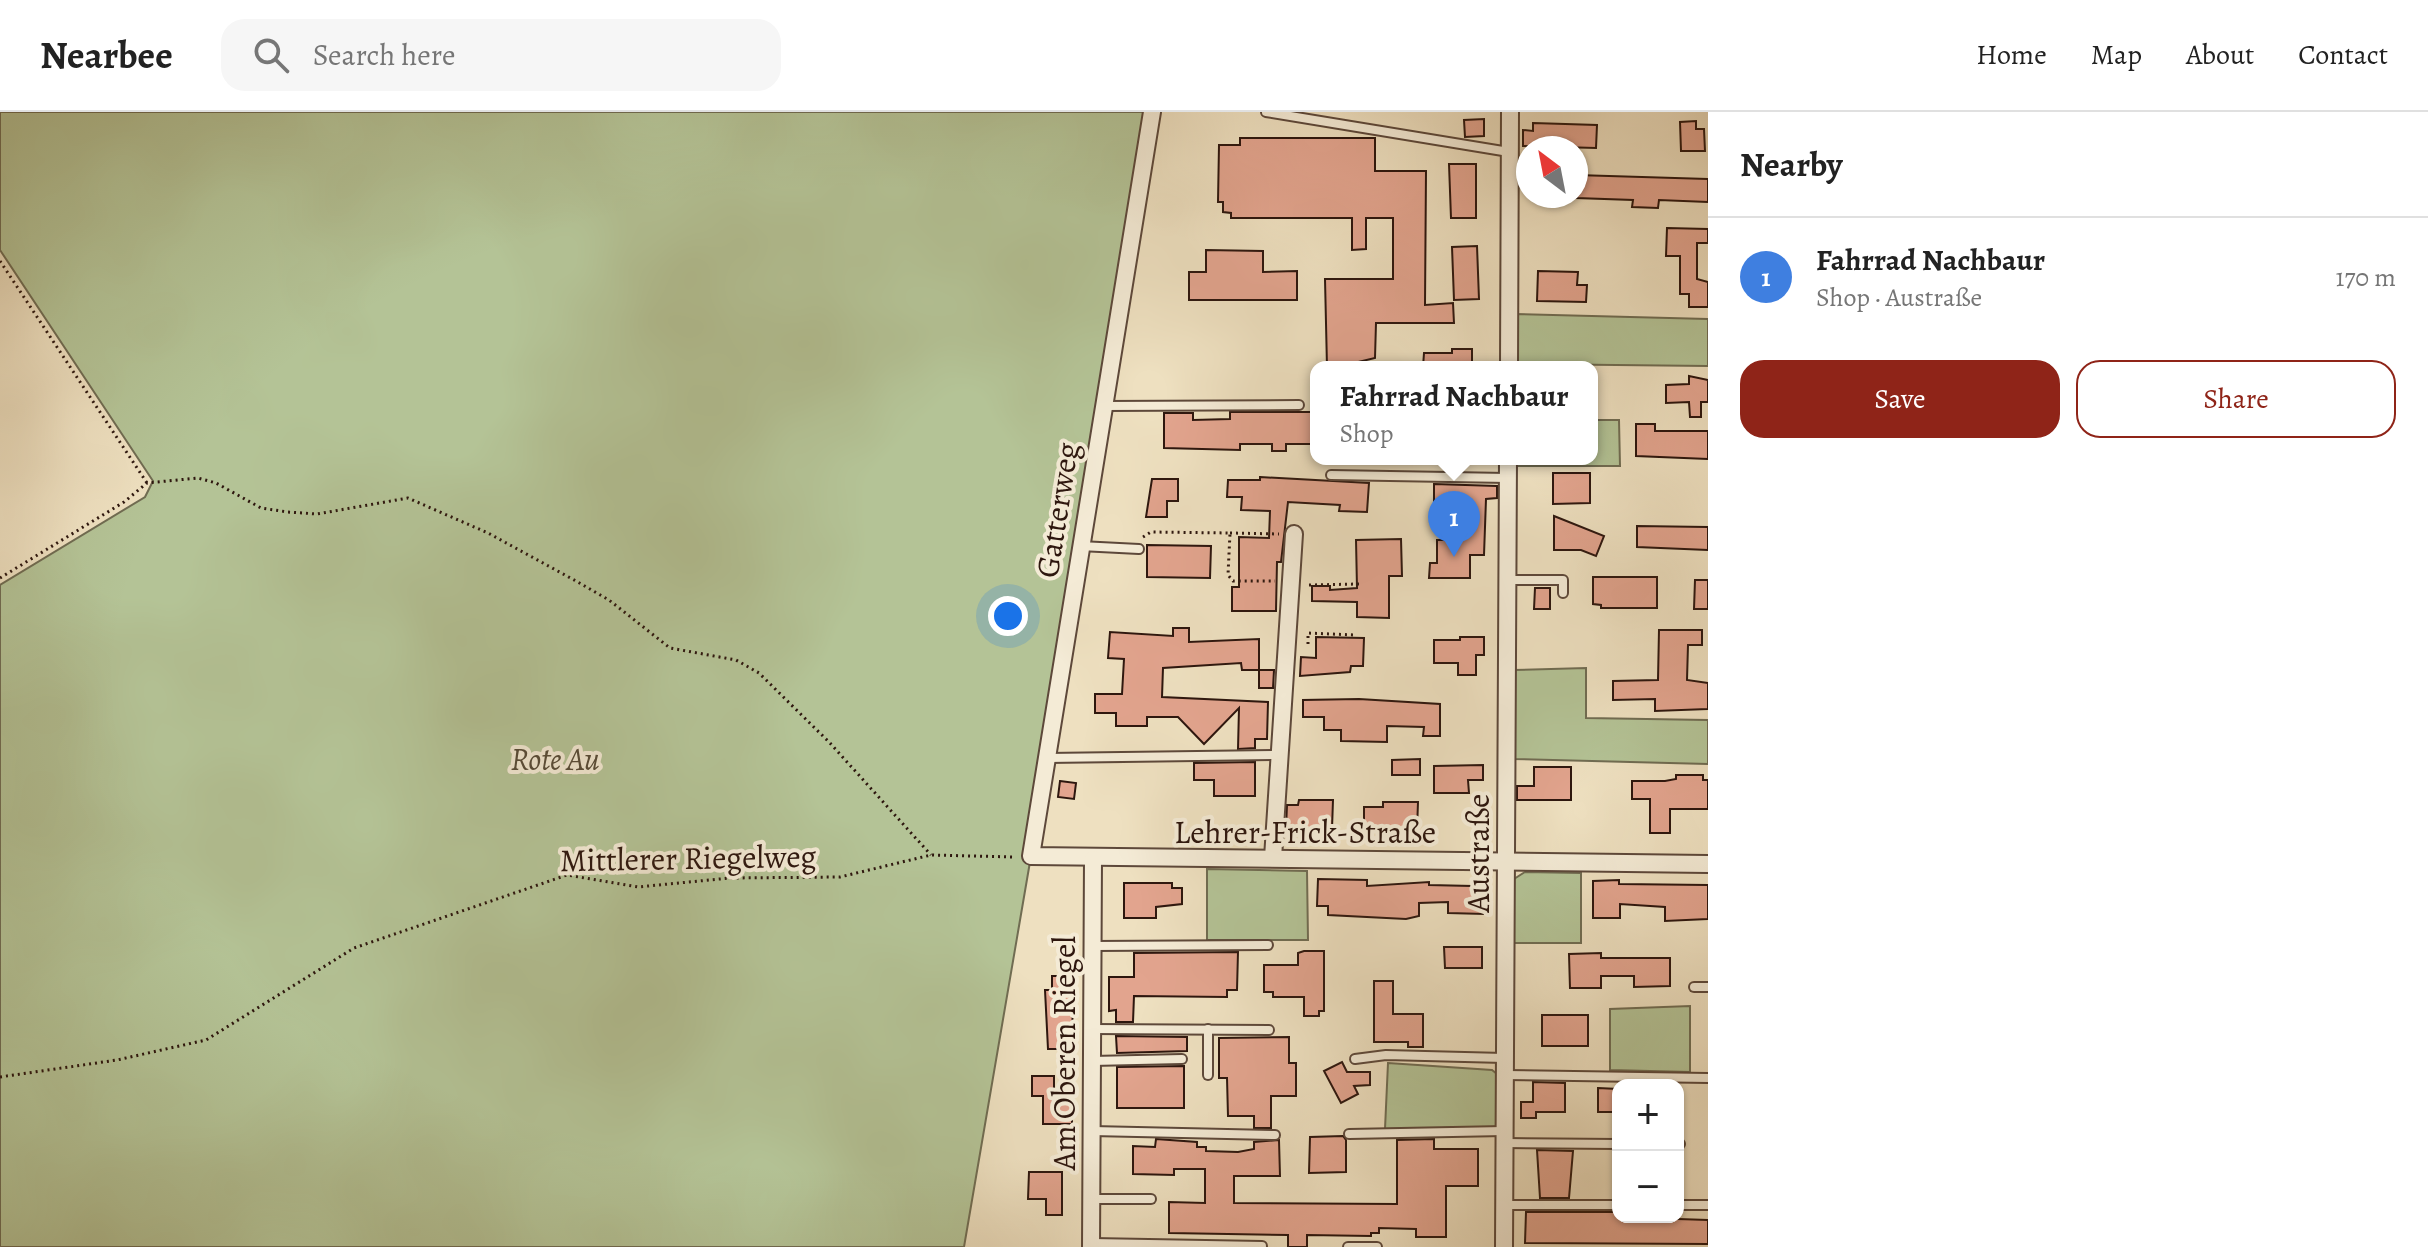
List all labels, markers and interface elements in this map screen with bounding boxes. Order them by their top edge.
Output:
search box [221,19,781,91]
text: Nearbee [40,29,173,81]
icon: search [249,33,293,77]
text: Search here [313,35,455,75]
text: Home [1976,36,2047,74]
text: Map [2091,36,2142,74]
text: About [2186,36,2254,74]
text: Contact [2298,36,2388,74]
north arrow [1516,136,1588,208]
text: Nearby [1740,141,1843,188]
text: Fahrrad Nachbaur [1816,240,2045,280]
text: 1 [1761,260,1771,295]
text: 170 m [2336,260,2396,295]
text: Shop · Austraße [1816,280,1982,315]
button: Save [1740,360,2060,438]
button: Share [2076,360,2396,438]
popup [1310,361,1598,465]
text: Fahrrad Nachbaur [1339,376,1569,416]
text: Shop [1339,416,1394,451]
street label: Gatterweg [1025,439,1089,581]
pin: 1 [1428,491,1480,557]
your location [988,596,1028,636]
park label: Rote Au [510,737,600,781]
street label: Austraße [1456,794,1500,913]
street label: Lehrer-Frick-Straße [1174,810,1436,854]
street label: Mittlerer Riegelweg [559,834,817,882]
street label: Am Oberen Riegel [1042,936,1086,1171]
map controls [1612,1079,1684,1223]
button: + [1612,1079,1684,1151]
button: − [1612,1151,1684,1223]

